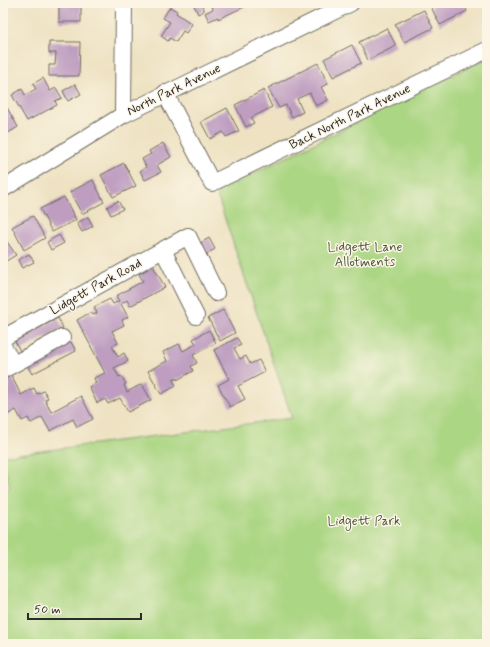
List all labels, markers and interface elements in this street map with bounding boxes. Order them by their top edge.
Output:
street label: North Park Avenue [124,60,224,120]
street label: Back North Park Avenue [286,80,414,154]
park label: Lidgett Lane Allotments [328,239,403,271]
street label: Lidgett Park Road [47,255,145,320]
park label: Lidgett Park [328,513,401,531]
scale bar [28,595,141,621]
text: 50 m [34,602,61,618]

